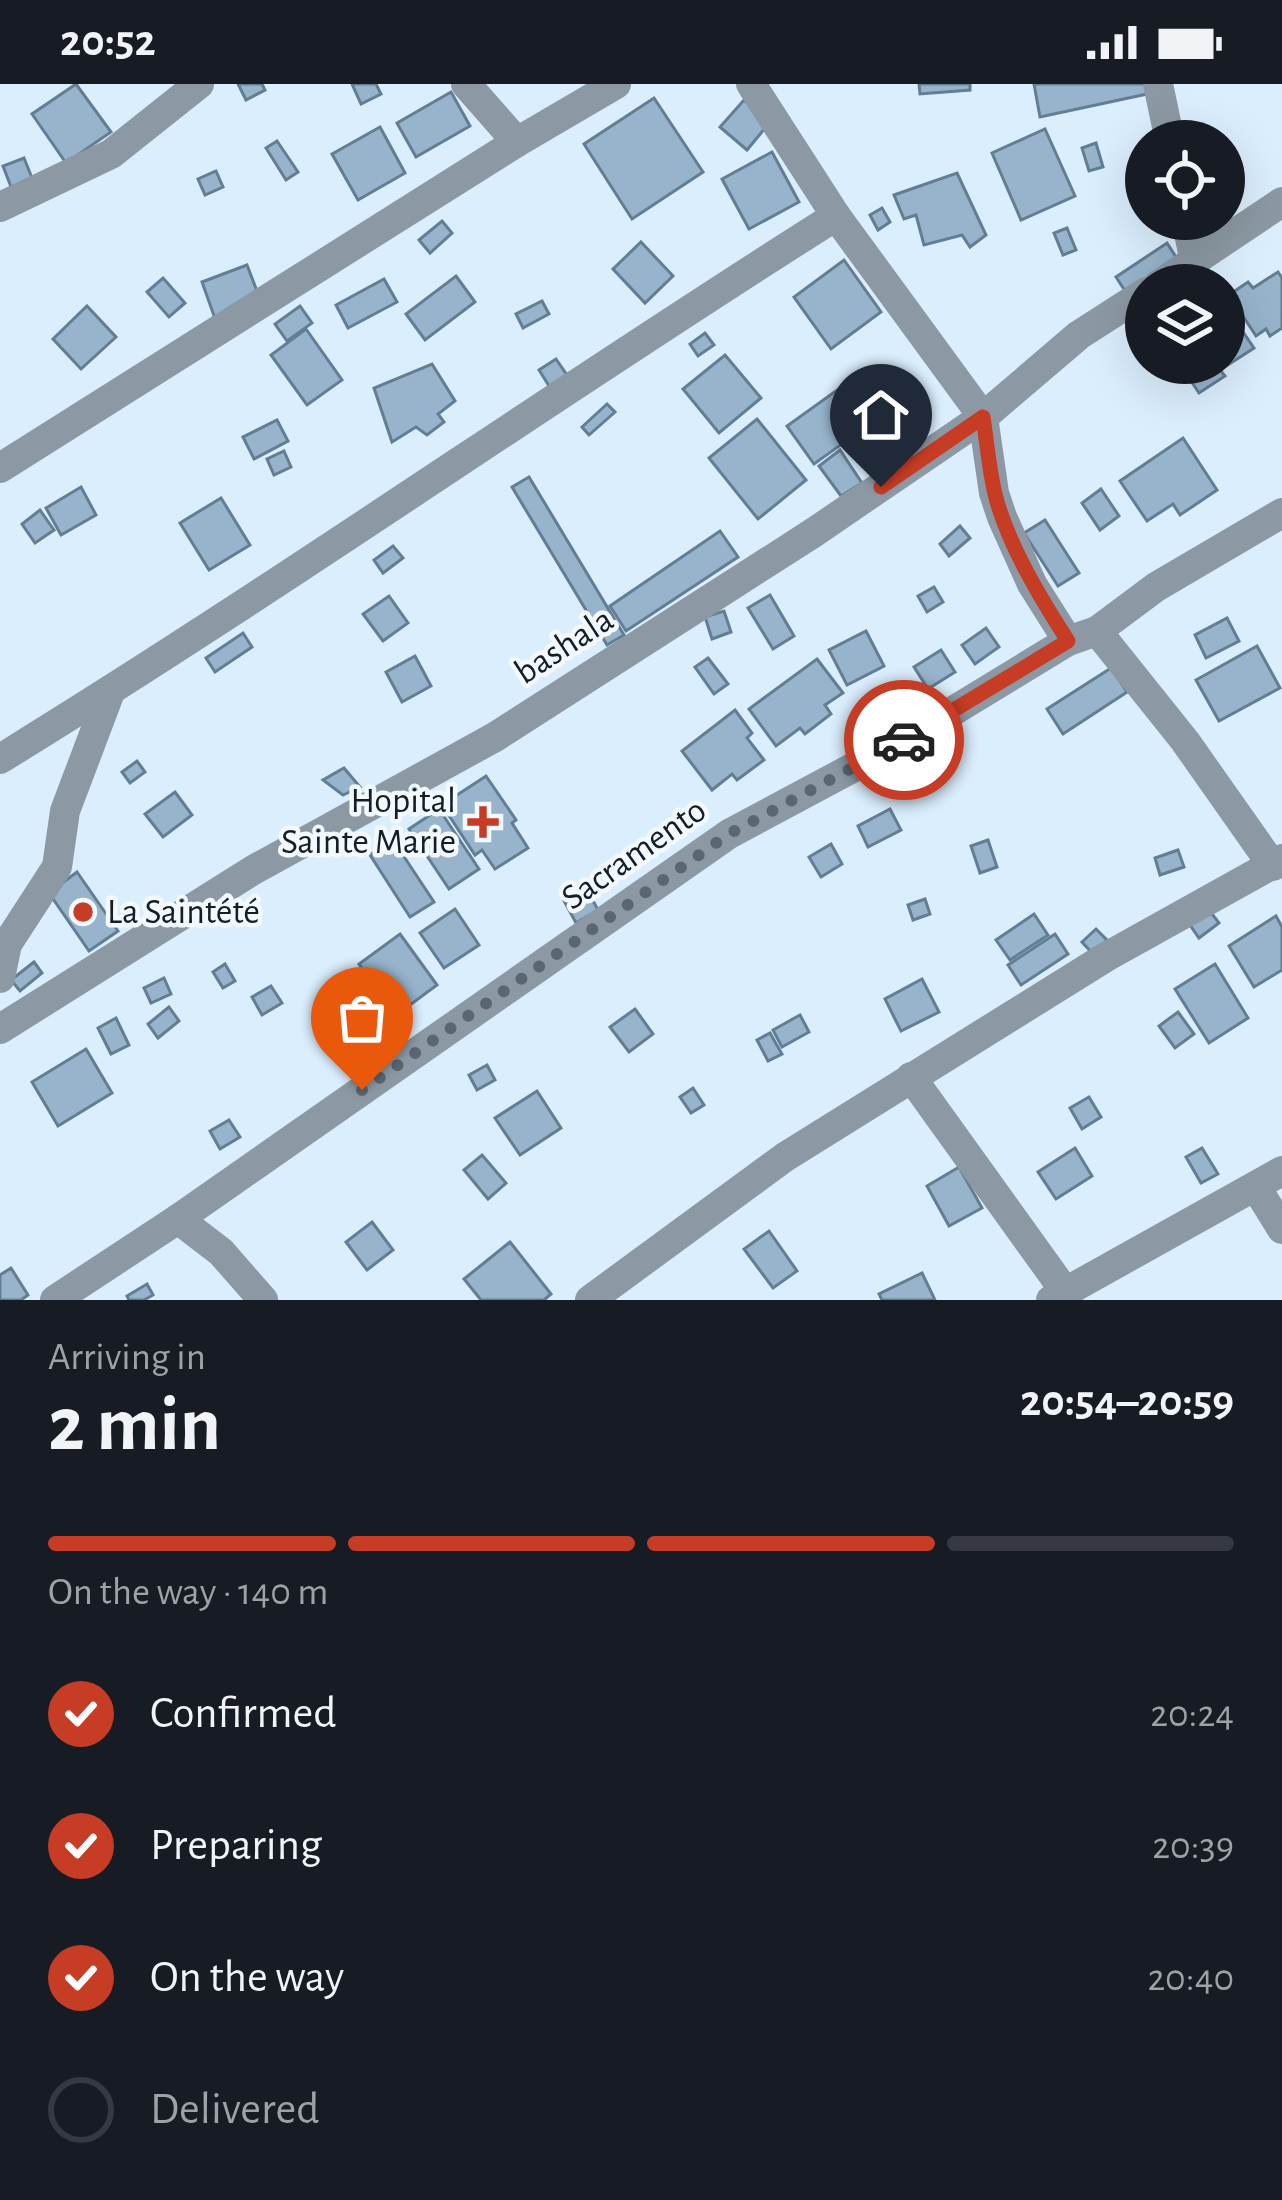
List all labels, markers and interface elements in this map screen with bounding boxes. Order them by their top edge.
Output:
text: 20:52 [60,19,156,64]
map controls [1125,120,1245,384]
button: locate [1125,120,1245,240]
button: layers [1125,264,1245,384]
pin [830,364,932,487]
icon: home [848,382,914,448]
street label: bashala [508,601,620,691]
courier [844,680,964,800]
icon: car [871,707,937,773]
place label: Hopital Sainte Marie [281,783,456,860]
street label: Sacramento [555,791,713,917]
marker: Hopital Sainte Marie [467,806,499,838]
place label: La Saintété [107,894,260,930]
marker: La Saintété [70,899,96,925]
pin [311,967,413,1090]
icon: bag [329,985,395,1051]
text: Arriving in [48,1338,206,1377]
text: 20:54–20:59 [1020,1379,1234,1424]
text: 2 min [48,1387,221,1465]
text: On the way · 140 m [48,1573,329,1612]
icon: check [48,1681,114,1747]
text: Confirmed [150,1691,336,1736]
text: 20:24 [1150,1695,1234,1734]
icon: check [48,1813,114,1879]
text: Preparing [150,1823,322,1868]
text: 20:39 [1152,1827,1234,1866]
icon: check [48,1945,114,2011]
text: On the way [150,1955,344,2000]
text: 20:40 [1147,1959,1234,1998]
text: Delivered [150,2087,319,2132]

